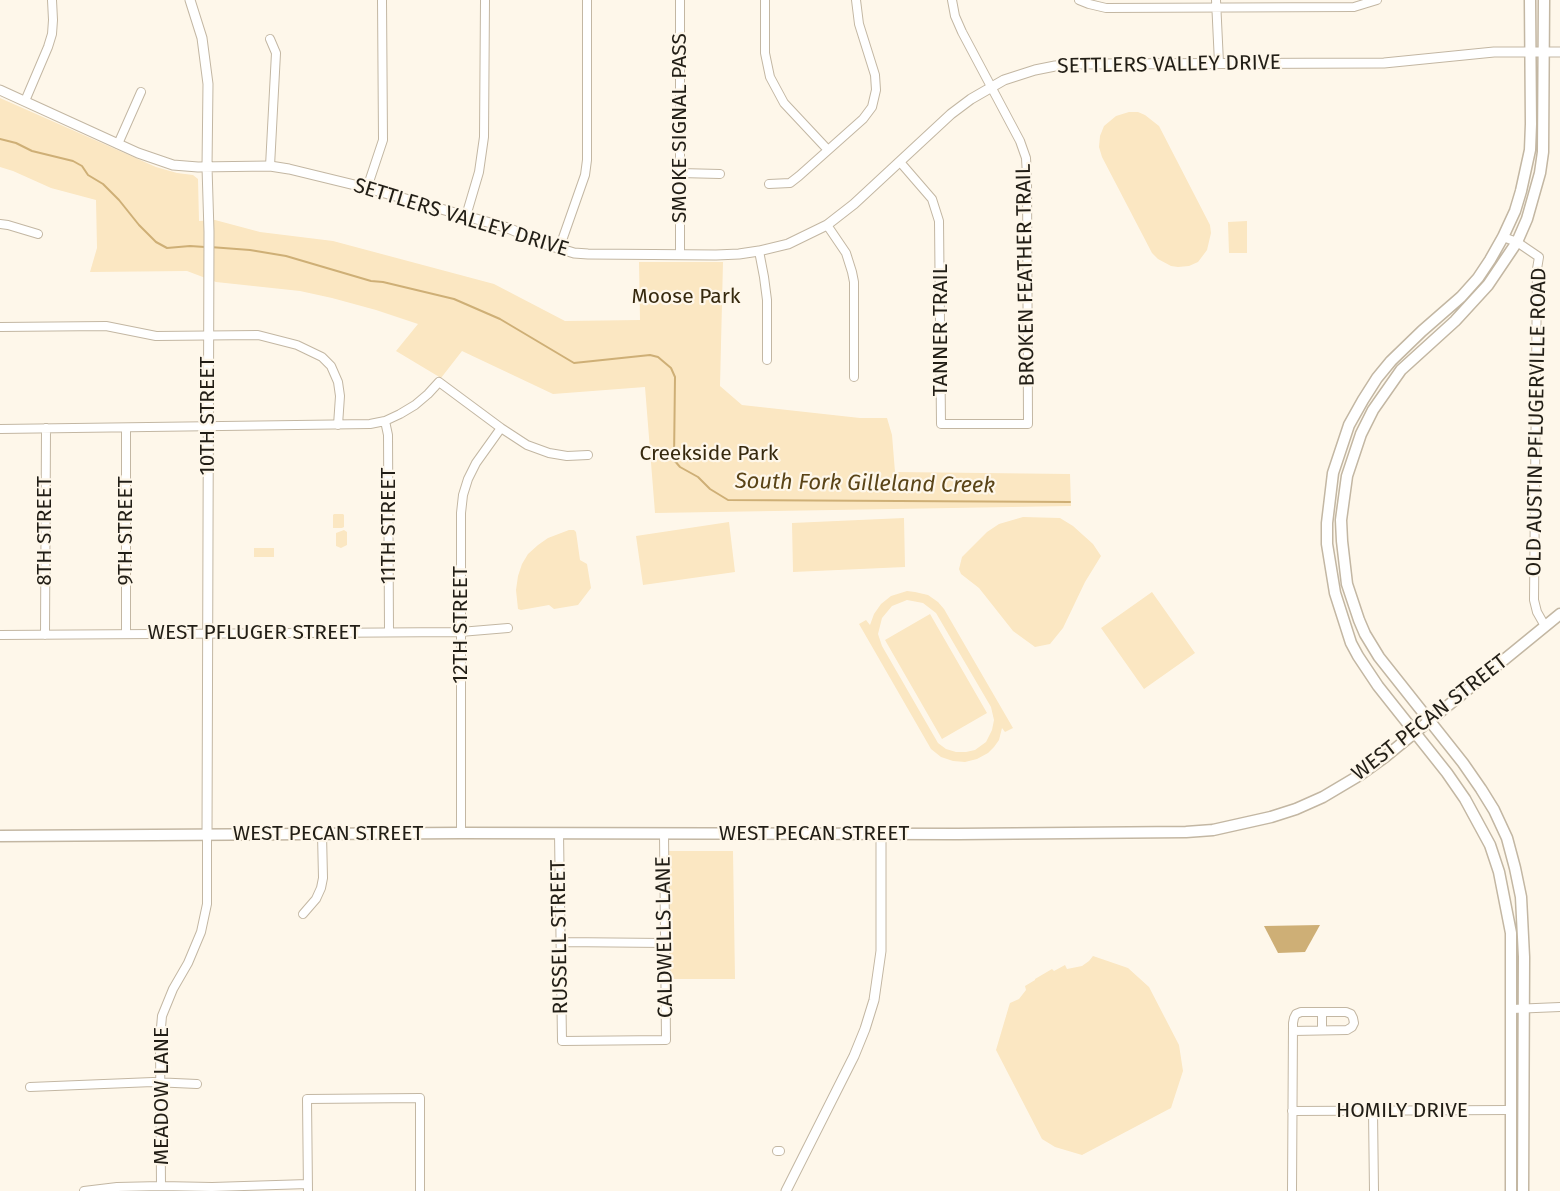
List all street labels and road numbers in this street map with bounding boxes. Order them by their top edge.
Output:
street label: SMOKE SIGNAL PASS [667,33,693,223]
street label: SETTLERS VALLEY DRIVE [1057,50,1281,80]
street label: BROKEN FEATHER TRAIL [1011,163,1041,387]
street label: SETTLERS VALLEY DRIVE [350,173,572,263]
street label: TANNER TRAIL [928,264,954,396]
street label: OLD AUSTIN PFLUGERVILLE ROAD [1522,267,1552,577]
street label: 10TH STREET [195,357,221,475]
street label: 11TH STREET [376,468,402,584]
street label: 8TH STREET [32,476,58,586]
street label: 9TH STREET [113,476,139,586]
street label: 12TH STREET [448,566,474,684]
street label: WEST PFLUGER STREET [148,620,360,646]
street label: WEST PECAN STREET [1347,649,1513,787]
street label: WEST PECAN STREET [233,821,423,847]
street label: WEST PECAN STREET [719,821,909,847]
street label: CALDWELLS LANE [651,856,679,1018]
street label: RUSSELL STREET [546,860,574,1014]
street label: MEADOW LANE [149,1027,175,1165]
street label: HOMILY DRIVE [1336,1098,1468,1124]

